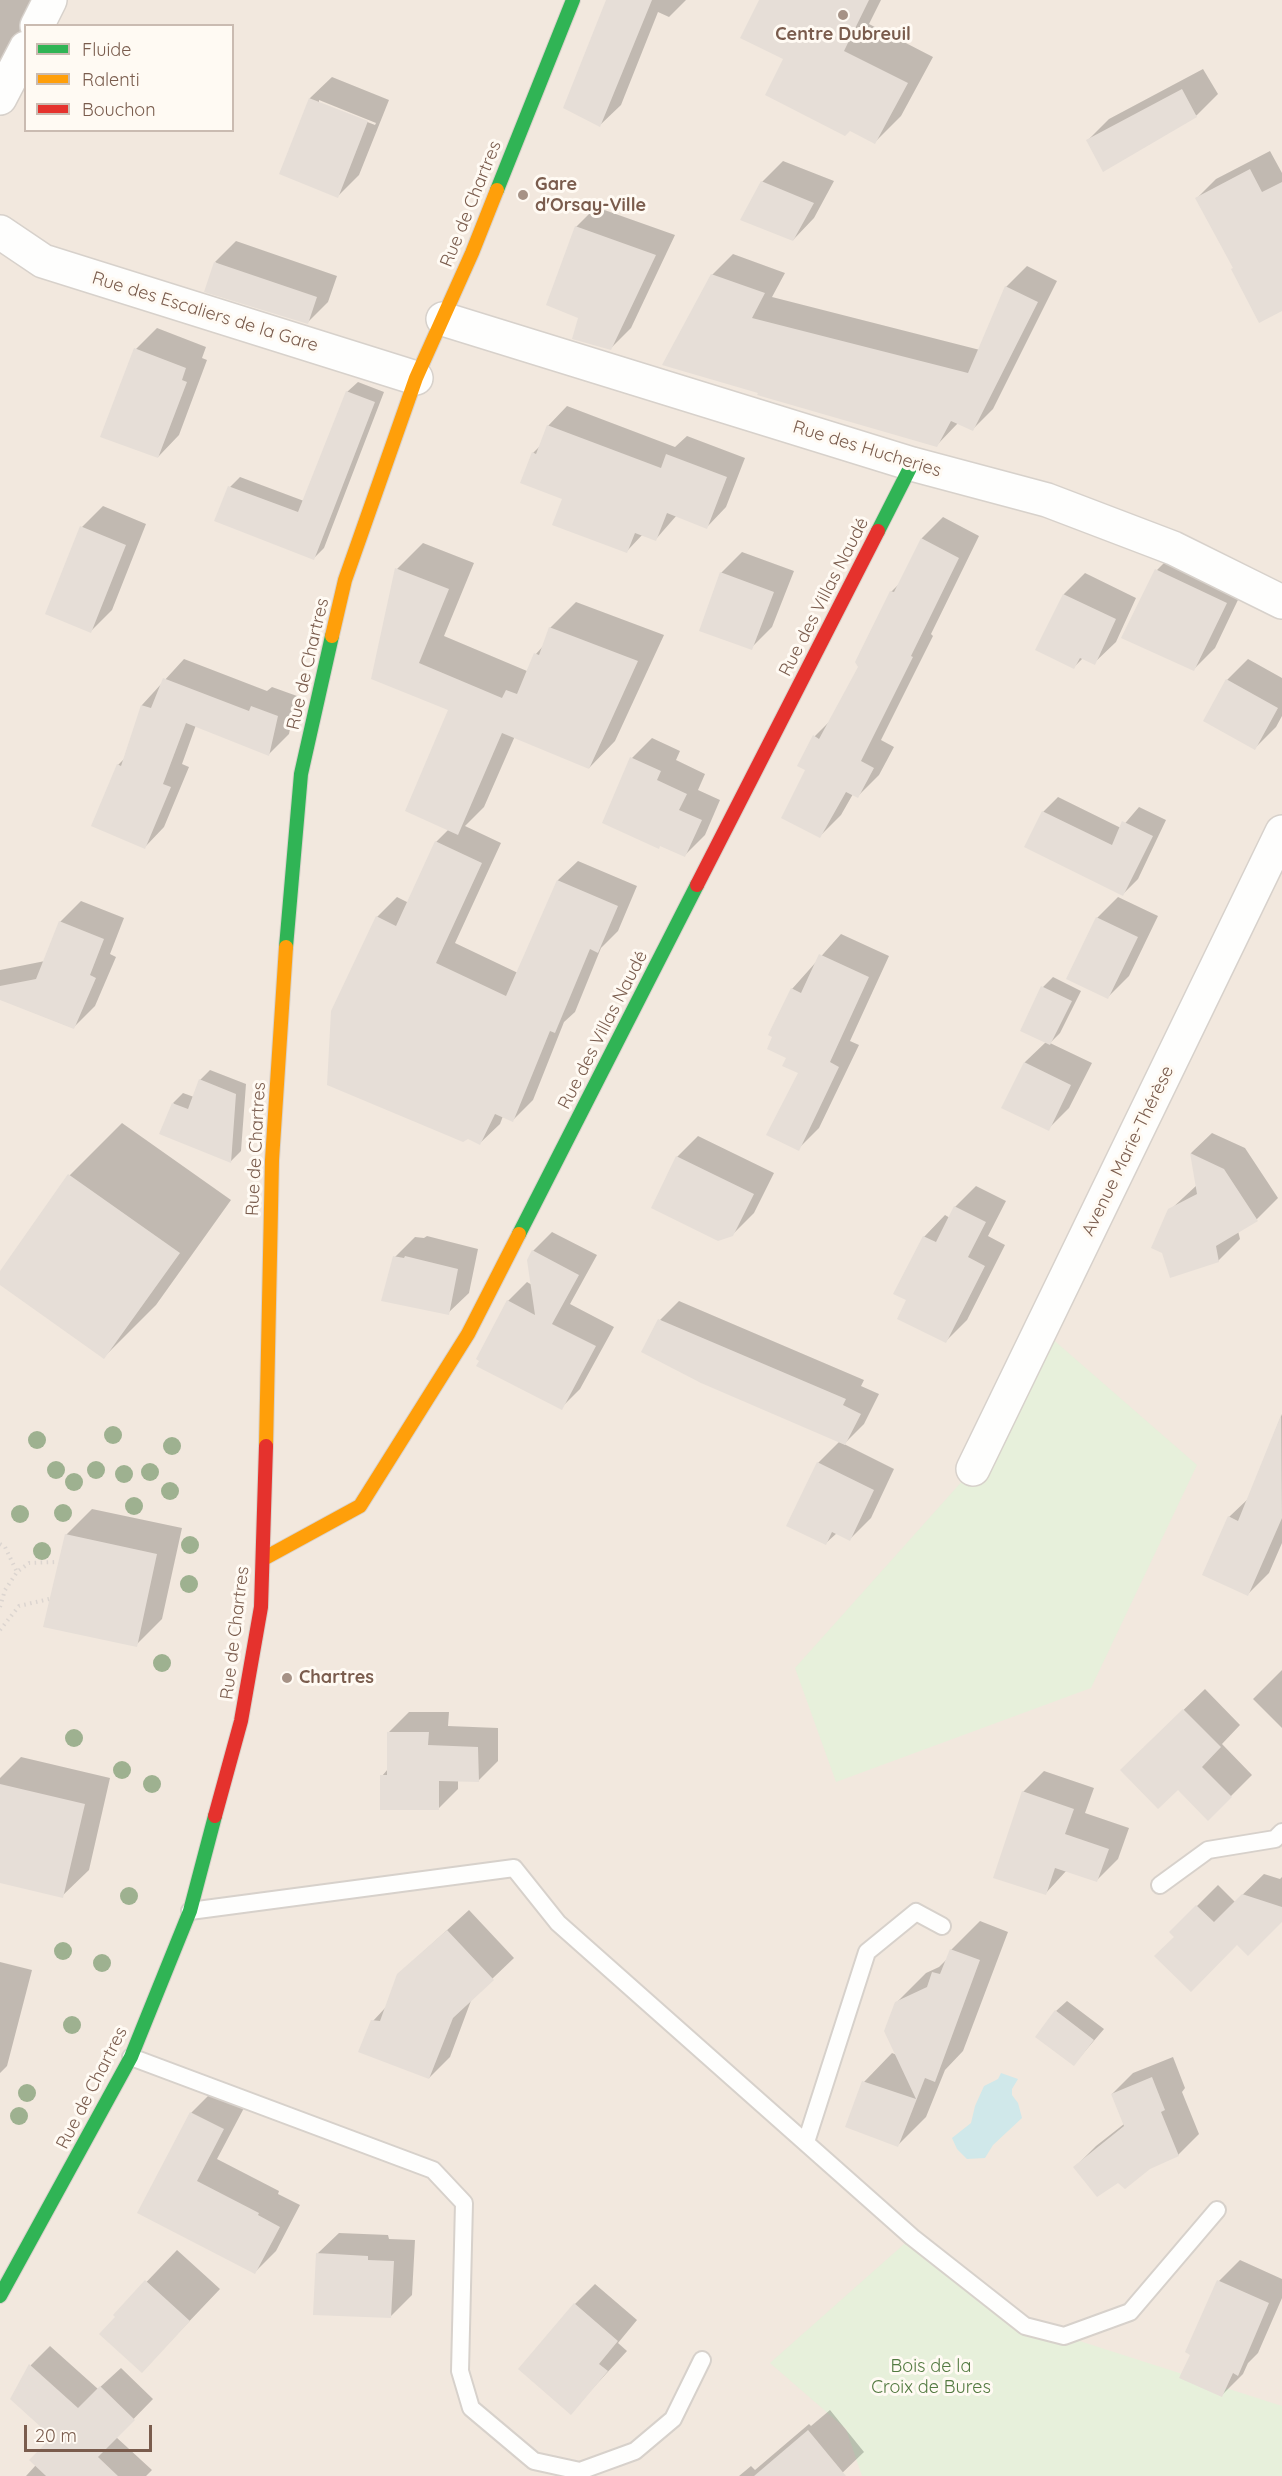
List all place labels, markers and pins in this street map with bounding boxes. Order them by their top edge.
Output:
marker: Centre Dubreuil [836,8,850,22]
place label: Centre Dubreuil [775,24,911,46]
place label: Gare d'Orsay-Ville [535,174,646,216]
marker: Gare d'Orsay-Ville [516,188,530,202]
place label: Chartres [299,1667,374,1689]
marker: Chartres [280,1671,294,1685]

